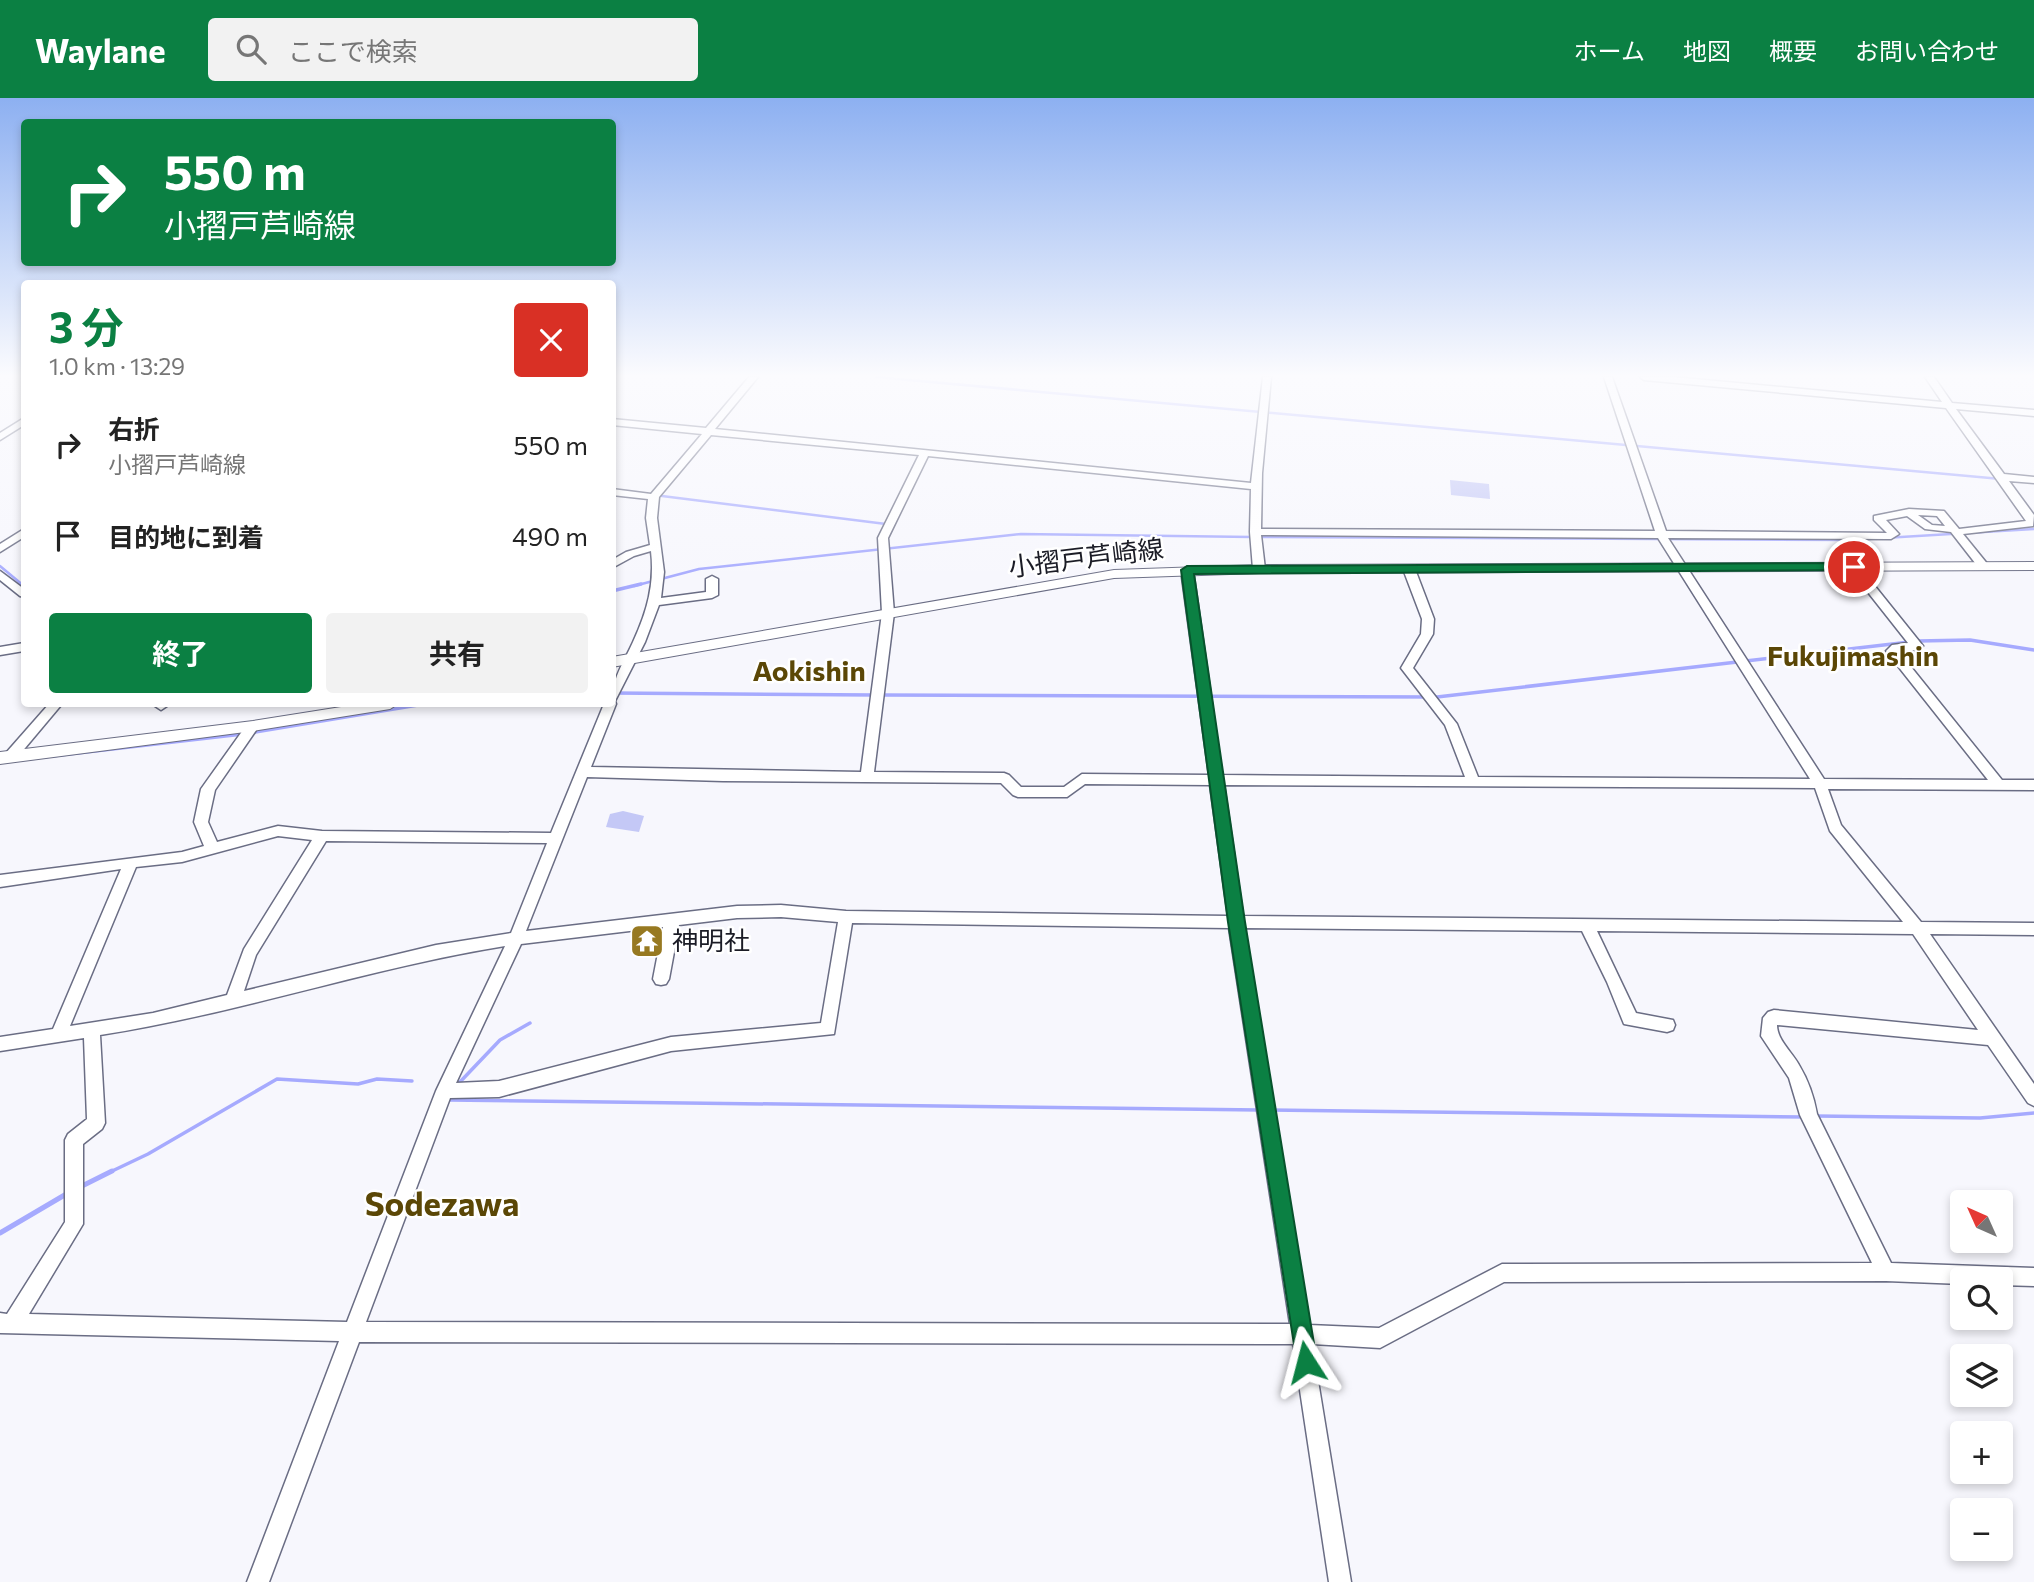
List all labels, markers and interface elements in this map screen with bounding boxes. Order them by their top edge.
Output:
search box [208,18,698,81]
text: Waylane [35,29,166,70]
icon: search [232,30,270,68]
text: ここで検索 [288,35,418,66]
text: ホーム [1574,36,1645,65]
text: 地図 [1683,36,1731,65]
text: 概要 [1769,36,1817,65]
text: お問い合わせ [1855,36,1999,65]
text: 550 m [164,140,306,200]
icon: right [49,147,140,238]
text: 小摺戸芦崎線 [164,204,356,244]
text: 3 分 [49,300,124,352]
button: close [514,303,588,377]
text: 1.0 km · 13:29 [49,352,185,380]
text: 右折 [108,413,160,444]
icon: right [49,426,87,464]
text: 550 m [513,429,588,460]
text: 小摺戸芦崎線 [108,450,246,478]
icon: arrive [49,517,87,555]
text: 490 m [512,520,588,551]
text: 目的地に到着 [108,521,264,552]
street label: 小摺戸芦崎線 [1007,532,1165,581]
pin [1824,537,1884,597]
icon: arrive [1835,548,1873,586]
button: 終了 [49,613,312,693]
button: 共有 [326,613,588,693]
district label: Fukujimashin [1767,638,1939,672]
district label: Aokishin [752,653,866,687]
temple icon: 神明社 [628,922,666,960]
place label: 神明社 [672,924,750,955]
district label: Sodezawa [365,1182,519,1223]
north arrow [1950,1190,2012,1253]
map controls [1950,1190,2013,1561]
button: search [1950,1267,2013,1330]
position arrow [1269,1325,1343,1399]
button: layers [1950,1344,2013,1407]
button: + [1950,1421,2013,1484]
button: − [1950,1498,2013,1561]

